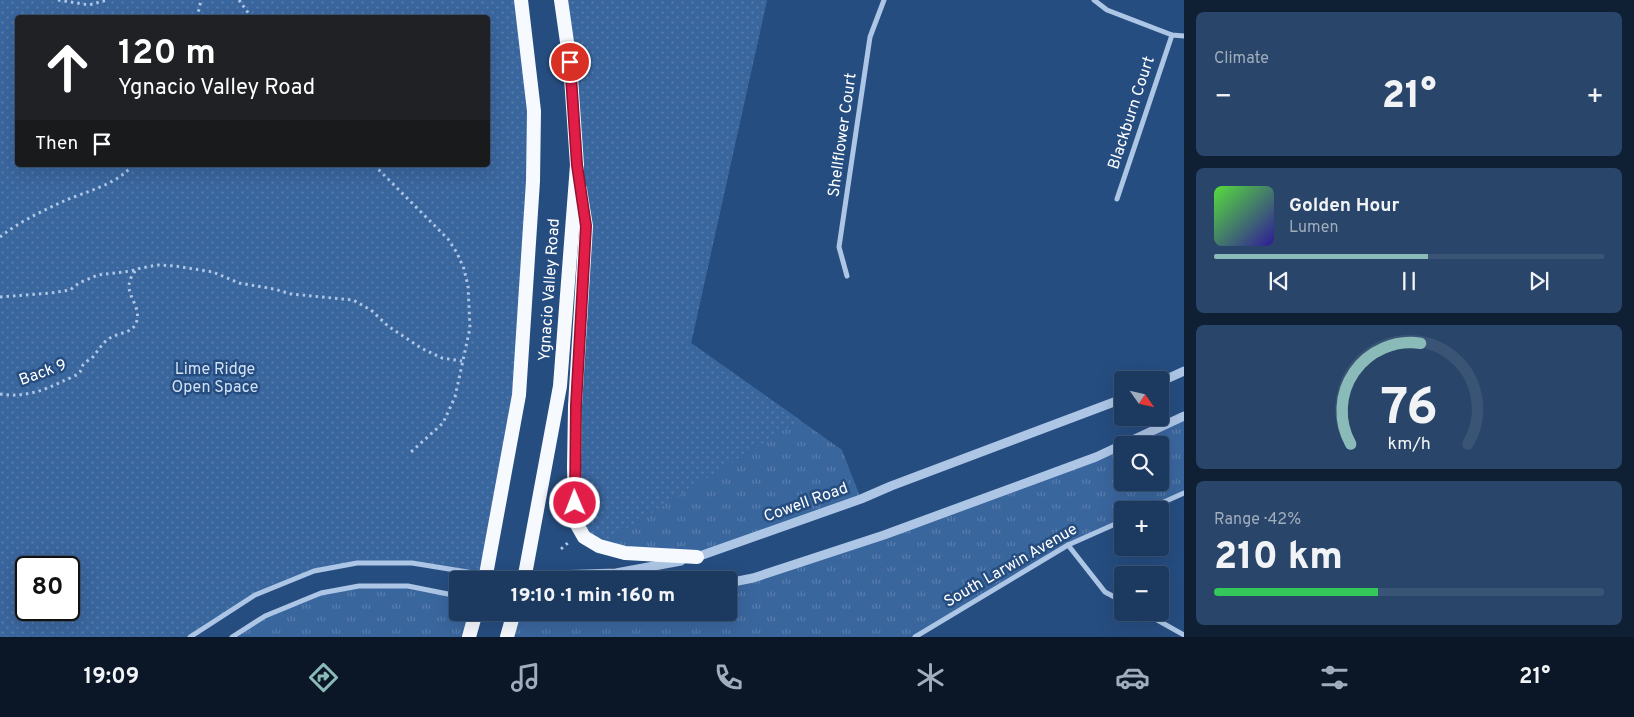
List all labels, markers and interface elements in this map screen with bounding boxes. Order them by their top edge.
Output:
text: 120 m [118,32,216,76]
icon: ahead [35,35,100,100]
pin [549,41,591,83]
icon: arrive [556,48,584,76]
text: Climate [1214,49,1269,69]
street label: Blackburn Court [1104,54,1160,172]
street label: Shellflower Court [824,72,862,198]
text: 21° [1382,73,1436,122]
text: Ygnacio Valley Road [118,75,315,102]
text: − [1214,80,1232,116]
text: + [1586,80,1604,116]
icon: arrive [88,130,116,158]
text: Then [35,132,78,156]
text: Golden Hour [1289,194,1400,218]
street label: Ygnacio Valley Road [535,218,565,362]
text: Lumen [1289,218,1339,238]
icon: previous [1265,267,1293,295]
icon: pause [1395,267,1423,295]
icon: next [1525,267,1553,295]
street label: Back 9 [17,355,69,391]
park label: Lime Ridge Open Space [172,360,258,398]
north arrow [1114,371,1169,426]
map controls [1114,371,1169,621]
text: 76 [1380,377,1438,443]
text: km/h [1387,433,1431,456]
button: search [1114,436,1169,491]
position arrow [548,476,600,528]
street label: Cowell Road [761,479,851,527]
button: + [1114,501,1169,556]
text: Range · 42% [1214,510,1301,530]
street label: South Larwin Avenue [941,520,1081,612]
text: 210 km [1214,534,1343,583]
speed limit sign: 80 [15,556,80,621]
button: − [1114,566,1169,621]
text: 19:10 · 1 min · 160 m [511,584,675,608]
icon: directions [306,660,341,695]
icon: music [508,660,543,695]
icon: phone [711,660,746,695]
icon: climate [913,660,948,695]
icon: car [1115,660,1150,695]
icon: filters [1317,660,1352,695]
text: 19:09 [84,664,139,691]
text: 21° [1519,664,1550,691]

